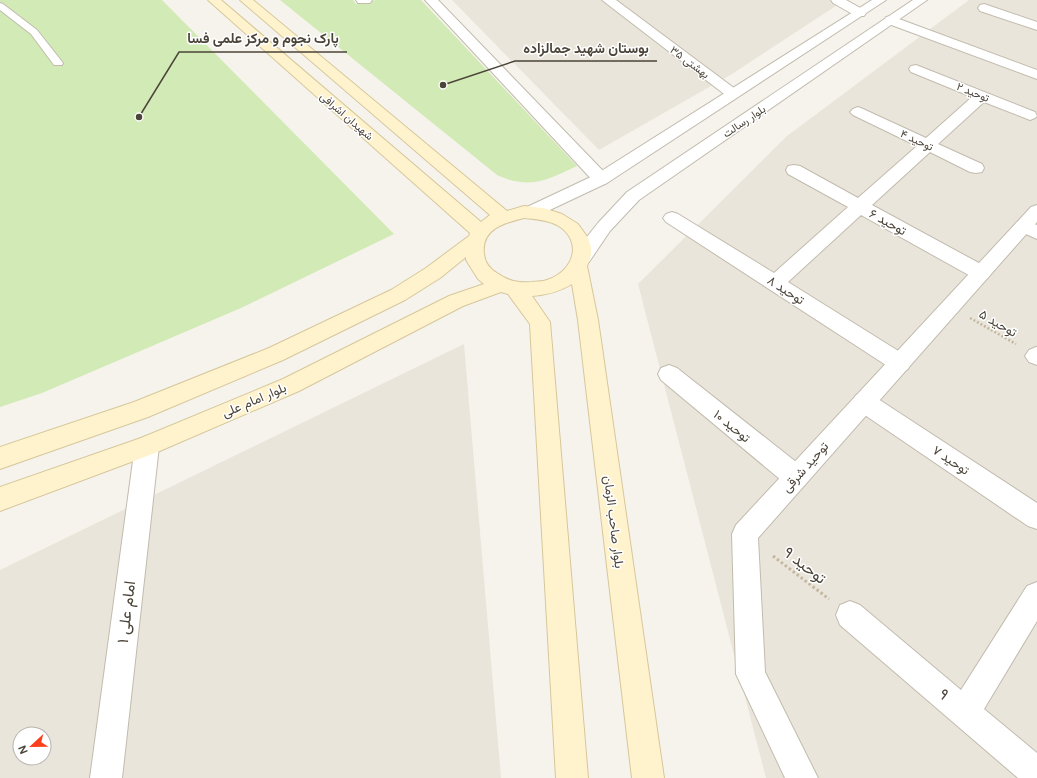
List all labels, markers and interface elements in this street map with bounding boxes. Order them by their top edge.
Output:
callout: پارک نجوم و مرکز علمی فسا [179,26,347,52]
text: پارک نجوم و مرکز علمی فسا [187,29,339,48]
callout: بوستان شهید جمالزاده [515,35,657,61]
text: بوستان شهید جمالزاده [523,39,649,57]
street label: بهشتی ۳۵ [668,43,712,81]
street label: توحید ۲ [955,79,992,105]
street label: شهیدان اشرافی [317,89,377,143]
street label: بلوار رسالت [720,102,768,140]
street label: توحید ۴ [898,126,936,154]
street label: توحید ۶ [866,205,910,239]
street label: توحید ۸ [764,272,808,308]
street label: توحید ۵ [976,305,1020,341]
street label: بلوار امام علی [219,379,289,421]
street label: توحید ۱۰ [710,406,754,446]
street label: توحید شرقی [778,438,832,496]
street label: توحید ۷ [929,441,973,479]
street label: بلوار صاحب الزمان [600,475,628,569]
street label: توحید ۹ [779,542,831,588]
street label: امام علی ۱ [112,580,140,644]
street label: ۹ [934,683,954,705]
north arrow [12,726,52,766]
text: N [15,743,31,756]

